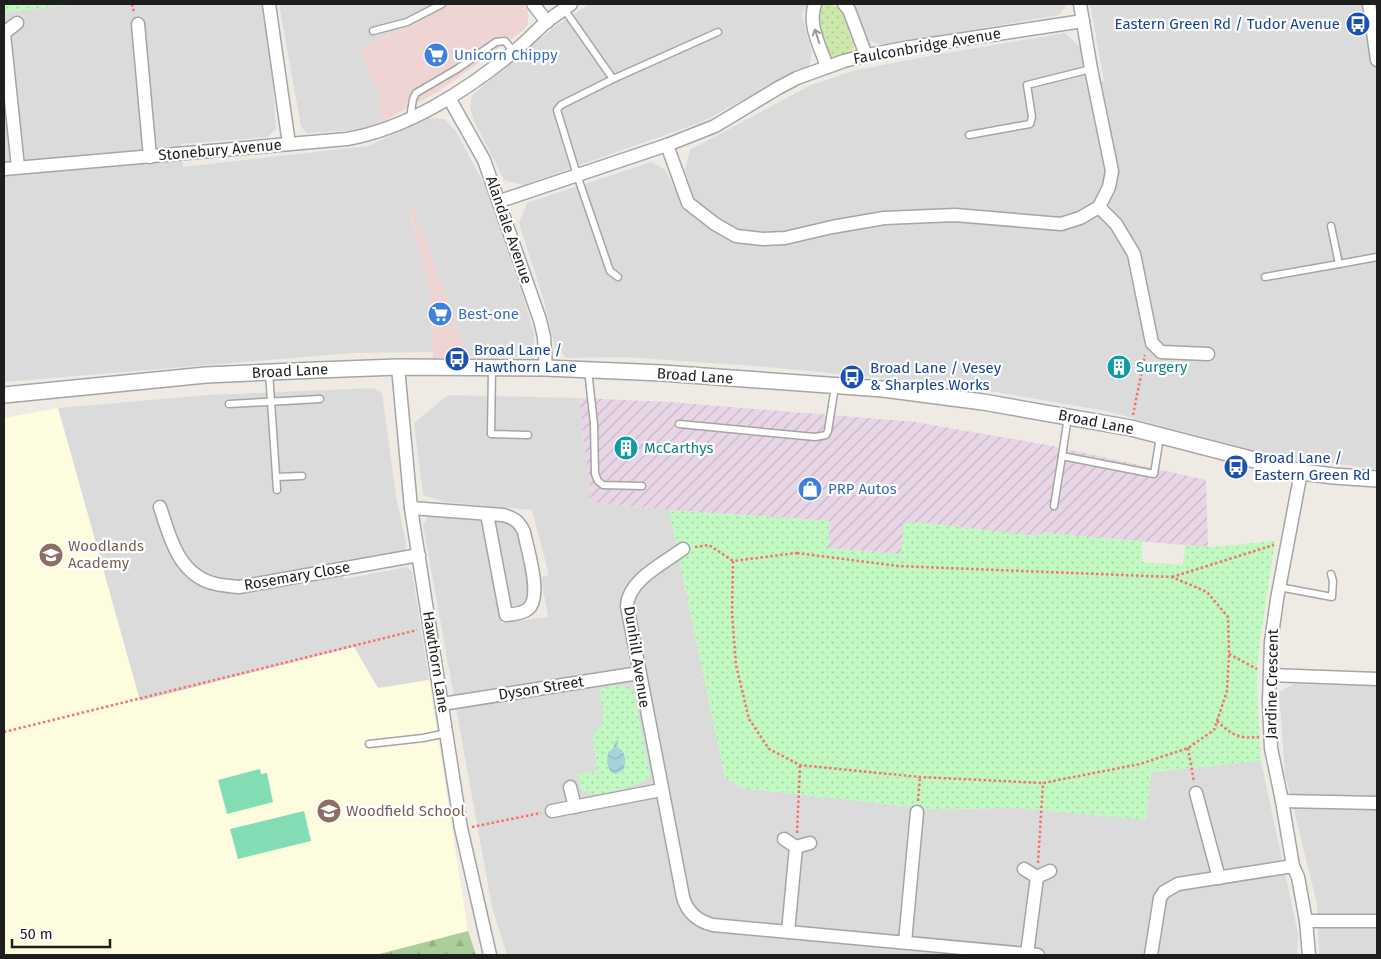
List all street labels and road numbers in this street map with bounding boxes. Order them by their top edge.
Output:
street label: Faulconbridge Avenue [852,24,1002,68]
street label: Stonebury Avenue [158,136,282,164]
street label: Alandale Avenue [482,174,536,286]
street label: Broad Lane [251,360,329,382]
street label: Broad Lane [656,364,734,388]
street label: Broad Lane [1057,406,1135,438]
street label: Rosemary Close [243,558,351,594]
street label: Dunhill Avenue [620,605,654,709]
street label: Hawthorn Lane [419,610,453,714]
street label: Jardine Crescent [1262,628,1282,739]
street label: Dyson Street [497,672,586,704]

